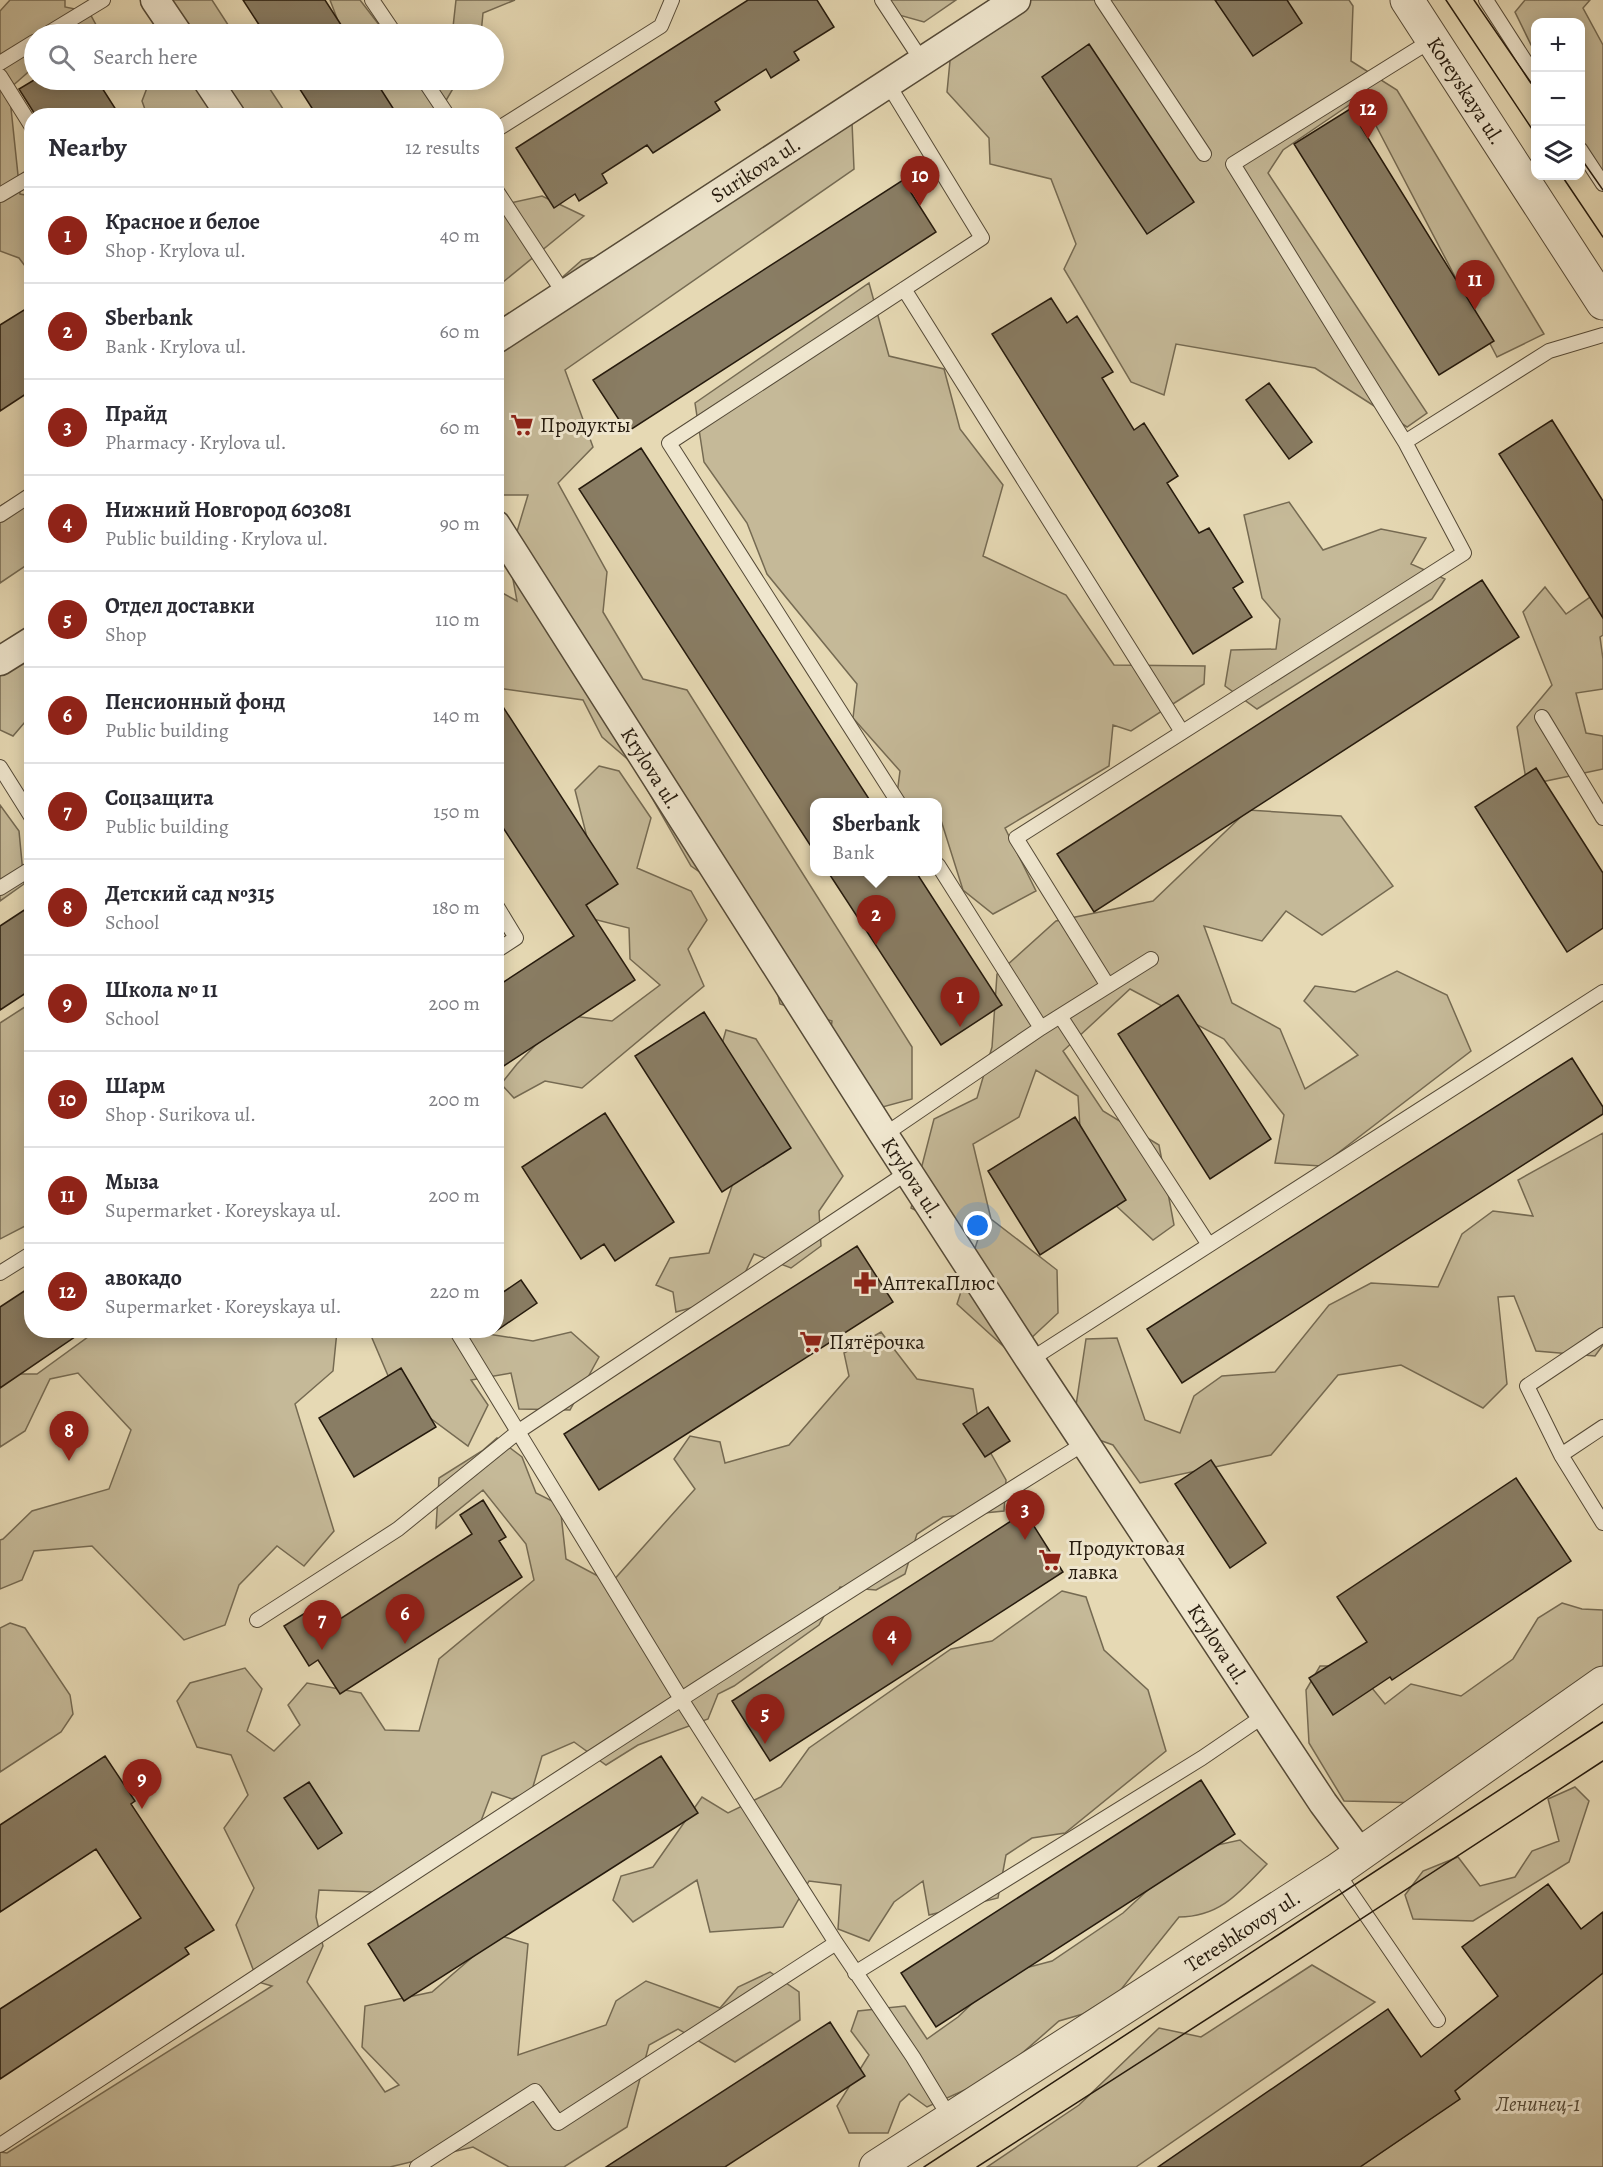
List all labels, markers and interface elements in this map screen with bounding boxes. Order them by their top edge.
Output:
map controls [1531,18,1585,180]
button: + [1531,18,1585,72]
search box [24,24,504,90]
street label: Koreyskaya ul. [1420,31,1511,150]
icon: search [45,41,78,74]
text: Search here [93,42,198,72]
button: − [1531,72,1585,126]
pin: 12 [1348,90,1388,139]
button: layers [1531,126,1585,180]
text: Nearby [48,130,127,165]
street label: Surikova ul. [705,130,806,209]
text: 12 results [405,134,480,161]
pin: 10 [900,156,940,206]
text: Красное и белое [105,207,260,237]
text: 1 [64,222,71,249]
text: 40 m [440,222,480,249]
text: Shop · Krylova ul. [105,237,246,264]
pin: 11 [1456,260,1494,310]
text: Sberbank [105,303,193,333]
text: 2 [63,318,72,345]
text: 60 m [440,318,480,345]
text: Bank · Krylova ul. [105,333,247,360]
text: Прайд [105,399,167,429]
place label: Продукты [540,411,631,439]
supermarket icon: Продукты [509,412,535,438]
text: 3 [63,414,72,441]
text: 60 m [440,414,480,441]
text: Pharmacy · Krylova ul. [105,429,287,456]
text: Нижний Новгород 603081 [105,495,351,525]
text: 4 [63,510,72,537]
text: 90 m [440,510,480,537]
text: Public building · Krylova ul. [105,525,328,552]
text: Отдел доставки [105,591,255,621]
text: 5 [63,606,72,633]
text: 110 m [435,606,480,633]
text: Shop [105,621,147,648]
text: Пенсионный фонд [105,687,286,717]
text: 6 [63,702,72,729]
text: 140 m [433,702,480,729]
text: Public building [105,717,229,744]
street label: Krylova ul. [614,722,687,814]
text: Соцзащита [105,783,214,813]
text: 7 [63,798,72,825]
text: 150 m [433,798,480,825]
popup [810,798,942,876]
text: Sberbank [832,809,920,839]
text: Public building [105,813,229,840]
text: Bank [832,839,874,866]
text: Детский сад №315 [105,879,275,909]
text: 8 [63,894,72,921]
text: 180 m [432,894,480,921]
pin: 2 [856,896,896,945]
text: School [105,909,159,936]
text: Школа № 11 [105,975,218,1005]
pin: 1 [940,978,980,1027]
text: 9 [63,990,72,1017]
text: 200 m [429,990,480,1017]
text: School [105,1005,159,1032]
text: Шарм [105,1071,165,1101]
text: 10 [59,1086,76,1113]
text: 200 m [429,1086,480,1113]
text: Shop · Surikova ul. [105,1101,256,1128]
street label: Krylova ul. [875,1132,949,1224]
text: Мыза [105,1167,159,1197]
text: 11 [60,1182,75,1209]
text: 200 m [429,1182,480,1209]
text: Supermarket · Koreyskaya ul. [105,1197,342,1224]
your location [963,1211,992,1240]
text: авокадо [105,1263,182,1293]
place label: АптекаПлюс [882,1269,995,1297]
pharmacy icon: АптекаПлюс [852,1270,878,1296]
text: 12 [59,1278,76,1305]
text: 220 m [430,1278,480,1305]
text: Supermarket · Koreyskaya ul. [105,1293,342,1320]
place label: Пятёрочка [829,1328,925,1356]
supermarket icon: Пятёрочка [798,1329,824,1355]
pin: 8 [50,1412,88,1461]
pin: 3 [1006,1490,1044,1540]
place label: Продуктовая лавка [1068,1534,1185,1586]
supermarket icon: Продуктовая лавка [1037,1547,1063,1573]
pin: 6 [386,1594,424,1644]
street label: Krylova ul. [1181,1598,1255,1690]
pin: 7 [302,1600,342,1650]
pin: 4 [872,1616,912,1666]
pin: 5 [746,1694,784,1744]
pin: 9 [122,1760,162,1809]
street label: Tereshkovoy ul. [1179,1883,1306,1979]
park label: Ленинец-1 [1495,2090,1580,2118]

